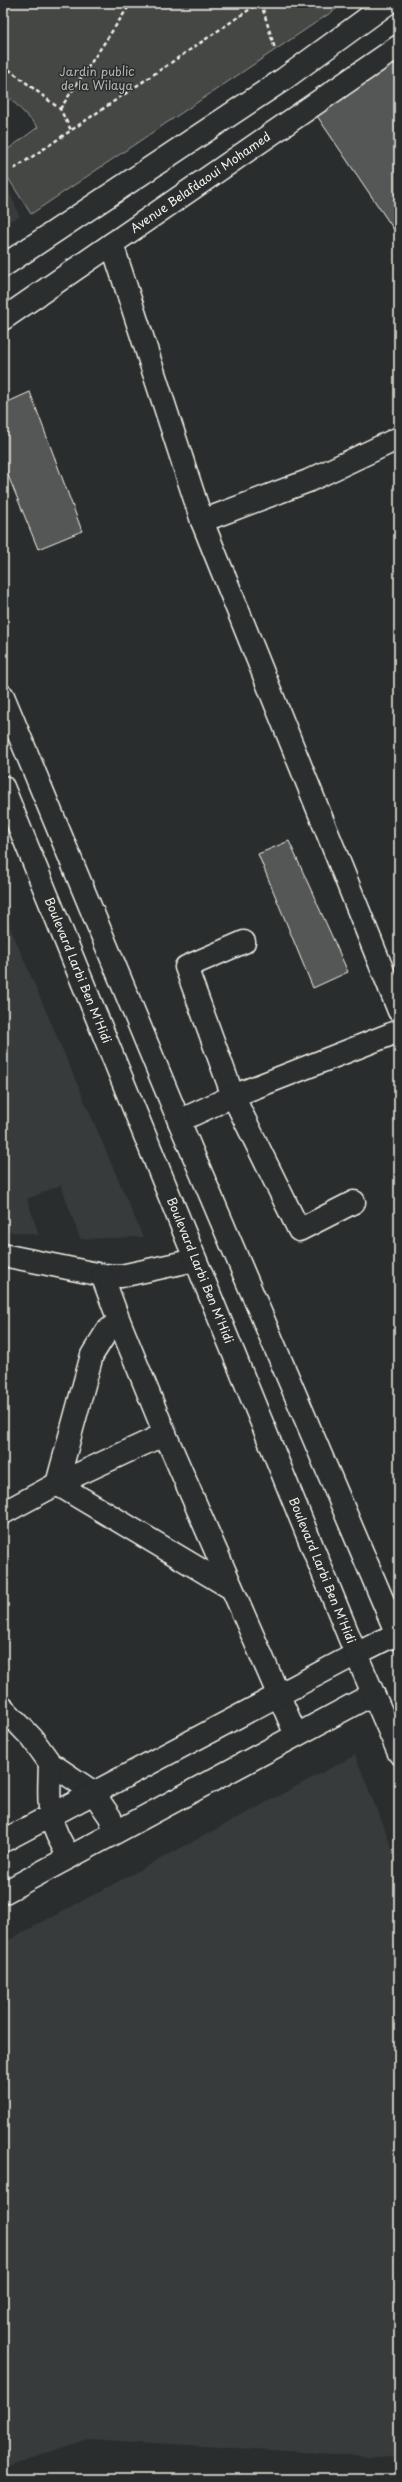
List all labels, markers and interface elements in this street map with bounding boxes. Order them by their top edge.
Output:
park label: Jardin public de la Wilaya [59,62,135,94]
street label: Avenue Belafdaoui Mohamed [126,127,274,237]
street label: Boulevard Larbi Ben M'Hidi [41,894,116,1046]
street label: Boulevard Larbi Ben M'Hidi [163,1194,239,1346]
street label: Boulevard Larbi Ben M'Hidi [285,1494,361,1646]

